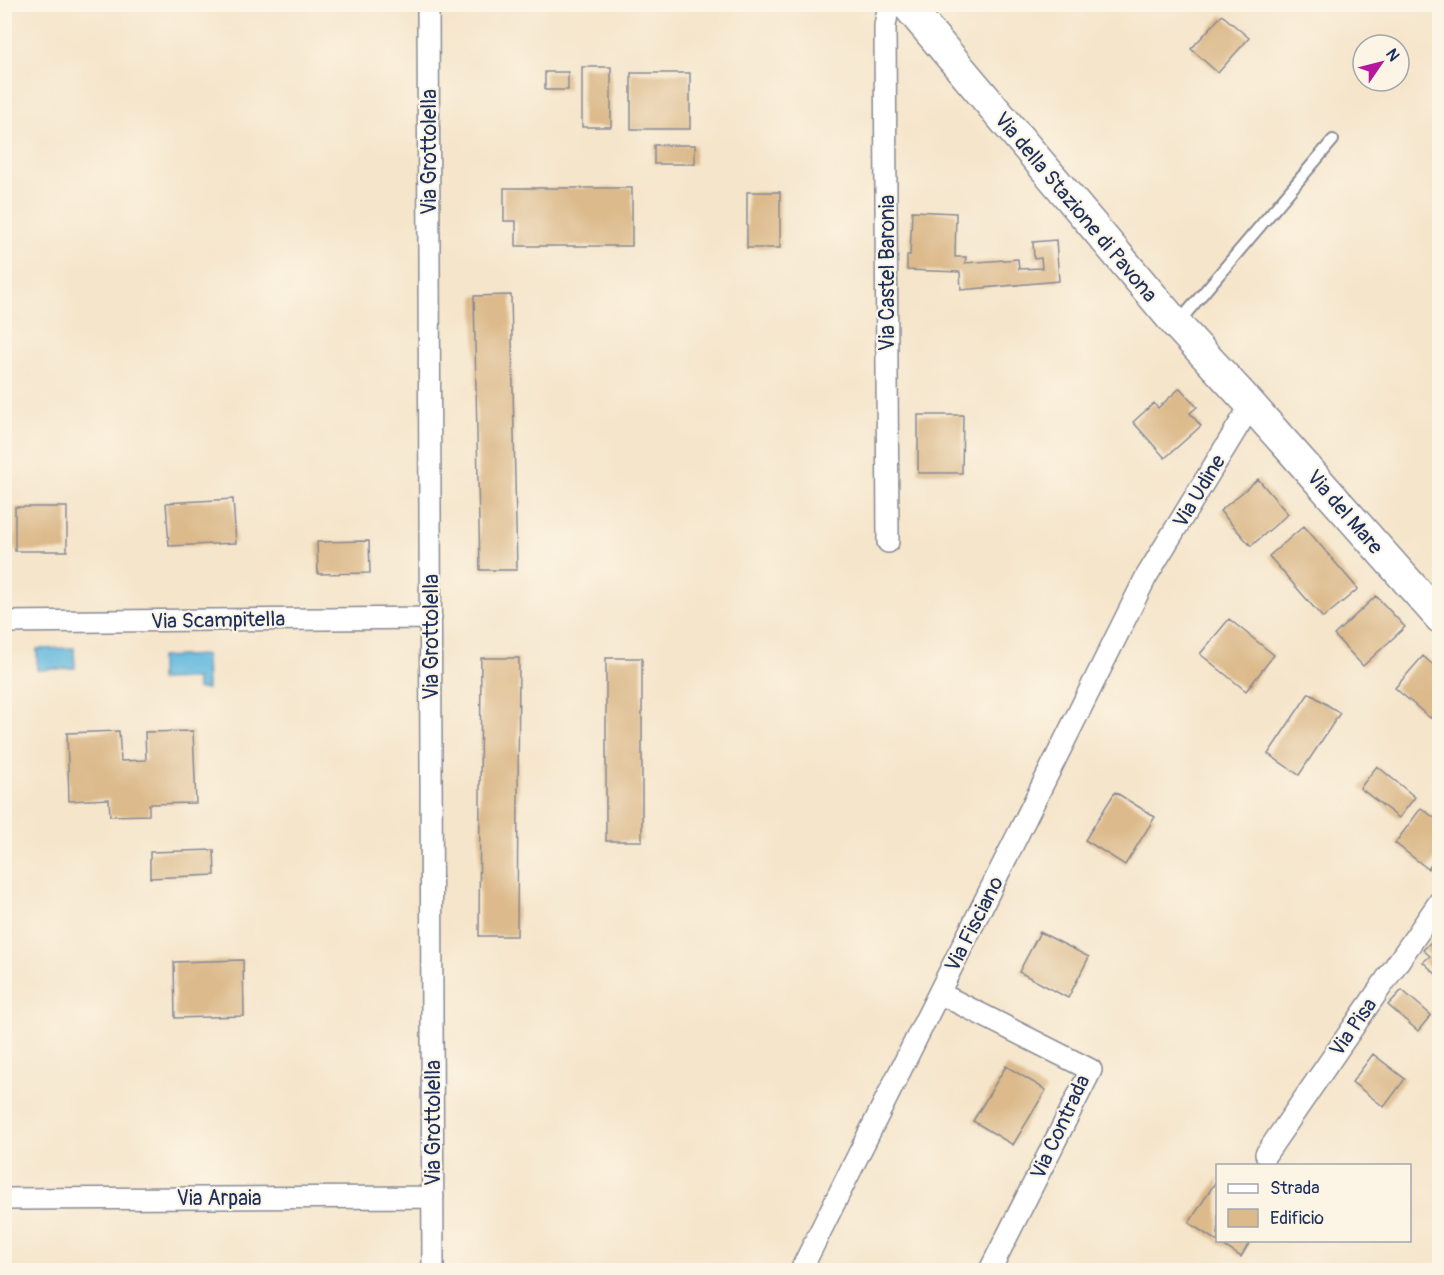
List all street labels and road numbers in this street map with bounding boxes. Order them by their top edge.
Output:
street label: Via Grottolella [416,89,443,215]
street label: Via della Stazione di Pavona [988,107,1163,308]
street label: Via Castel Baronia [874,195,901,351]
street label: Via Udine [1167,449,1232,533]
street label: Via del Mare [1301,464,1389,561]
street label: Via Grottolella [418,574,445,700]
street label: Via Scampitella [151,606,285,635]
street label: Via Fisciano [939,872,1010,976]
street label: Via Pisa [1324,993,1383,1062]
street label: Via Grottolella [420,1060,447,1186]
street label: Via Contrada [1025,1071,1096,1184]
street label: Via Arpaia [177,1185,261,1212]

